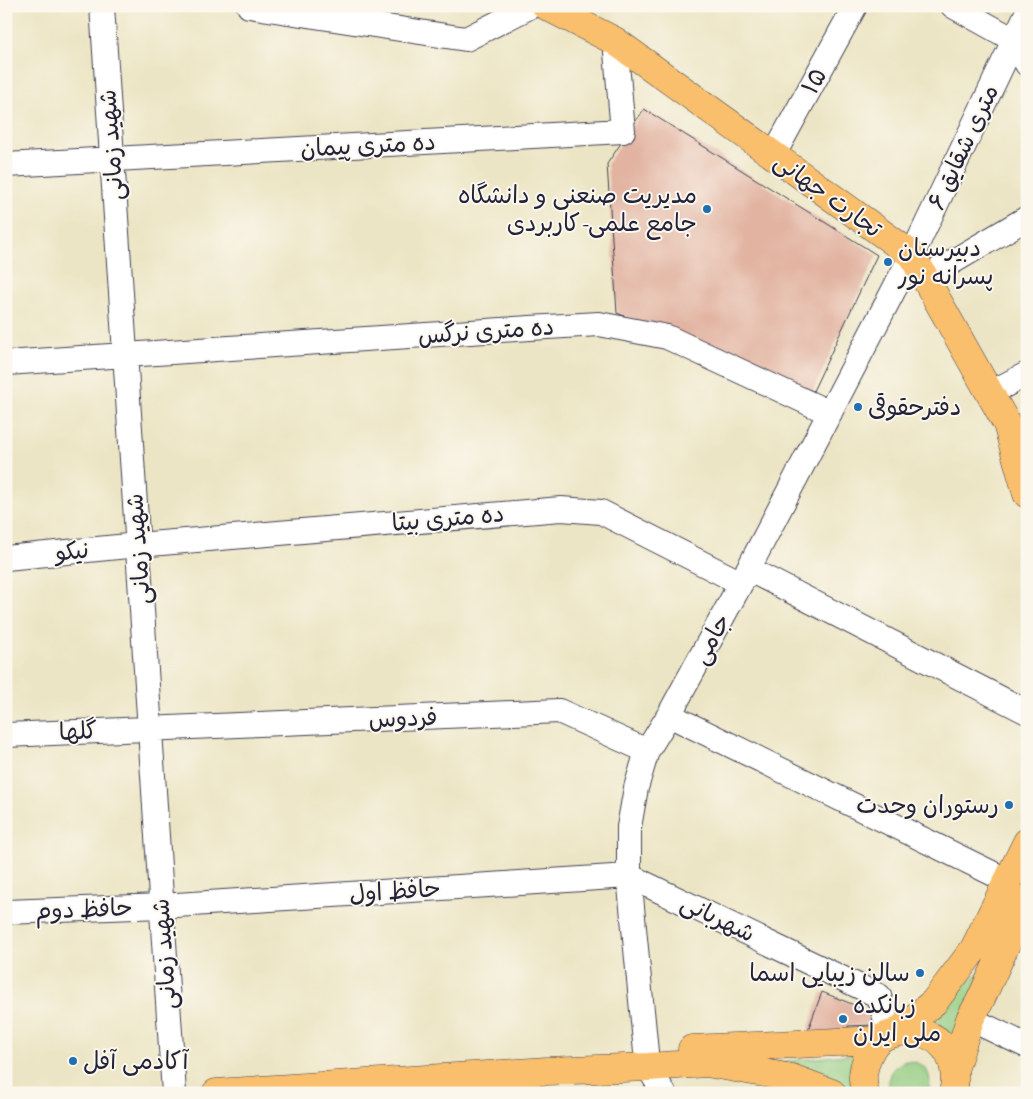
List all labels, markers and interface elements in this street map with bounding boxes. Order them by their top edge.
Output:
street label: ۱۵ [795,63,833,99]
street label: ۶ متری شقایق [921,80,1005,214]
street label: شهید زمانی [92,89,130,201]
street label: ده متری پیمان [299,126,437,164]
street label: تجارت جهانی [768,146,888,245]
place label: مدیریت صنعنی و دانشگاه جامع علمی-کاربردی [458,180,697,240]
marker: مدیریت صنعنی و دانشگاه جامع علمی-کاربردی [701,203,713,215]
place label: دبیرستان پسرانه نور [897,233,993,291]
marker: دبیرستان پسرانه نور [882,256,894,268]
street label: ده متری نرگس [417,311,555,351]
place label: دفترحقوقی [868,392,961,422]
marker: دفترحقوقی [852,401,864,413]
street label: شهید زمانی [119,493,157,605]
street label: ده متری بیتا [391,498,505,538]
street label: نیکو [52,535,90,568]
street label: جامی [685,608,737,670]
street label: فردوس [368,702,438,734]
street label: گلها [58,715,98,747]
place label: رستوران وحدت [856,790,999,821]
marker: رستوران وحدت [1003,799,1015,811]
street label: حافظ اول [348,873,442,909]
street label: شهربانی [676,887,760,949]
street label: حافظ دوم [35,892,133,930]
street label: شهید زمانی [145,898,183,1010]
place label: سالن زیبایی اسما [749,958,910,988]
marker: سالن زیبایی اسما [914,967,926,979]
place label: زبانکده ملی ایران [853,990,941,1048]
marker: زبانکده ملی ایران [837,1013,849,1025]
place label: آکادمی آفل [83,1046,189,1076]
marker: آکادمی آفل [67,1055,79,1067]

